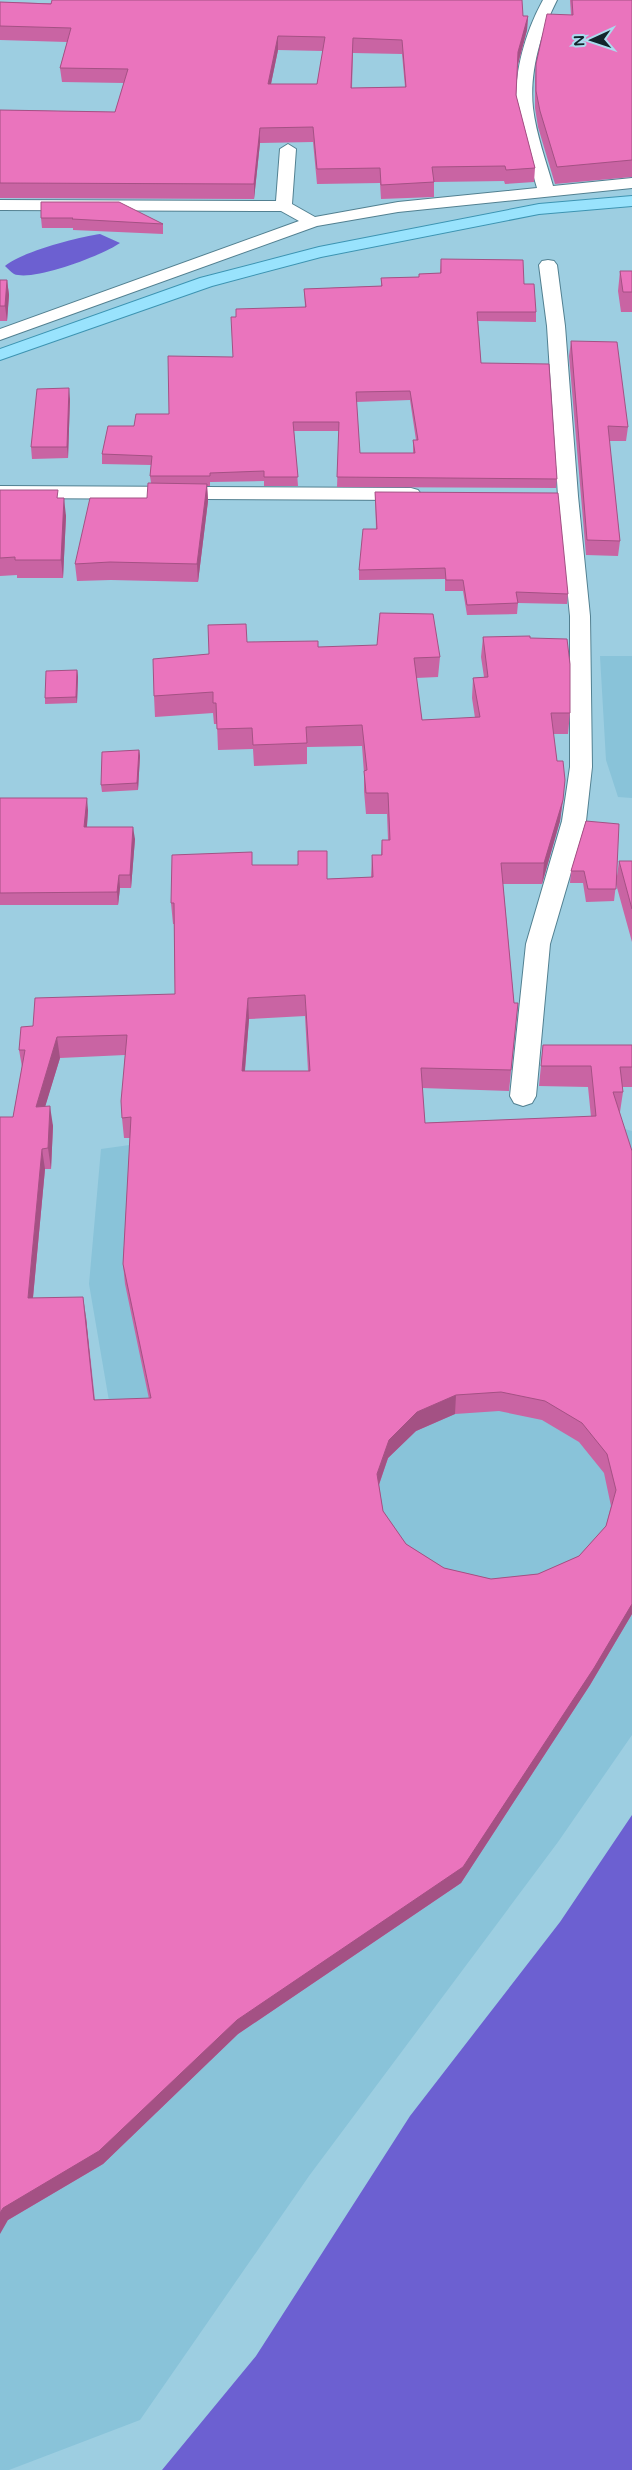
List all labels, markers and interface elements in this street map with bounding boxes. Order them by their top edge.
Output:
north arrow [567,15,617,65]
text: N [571,35,588,47]

